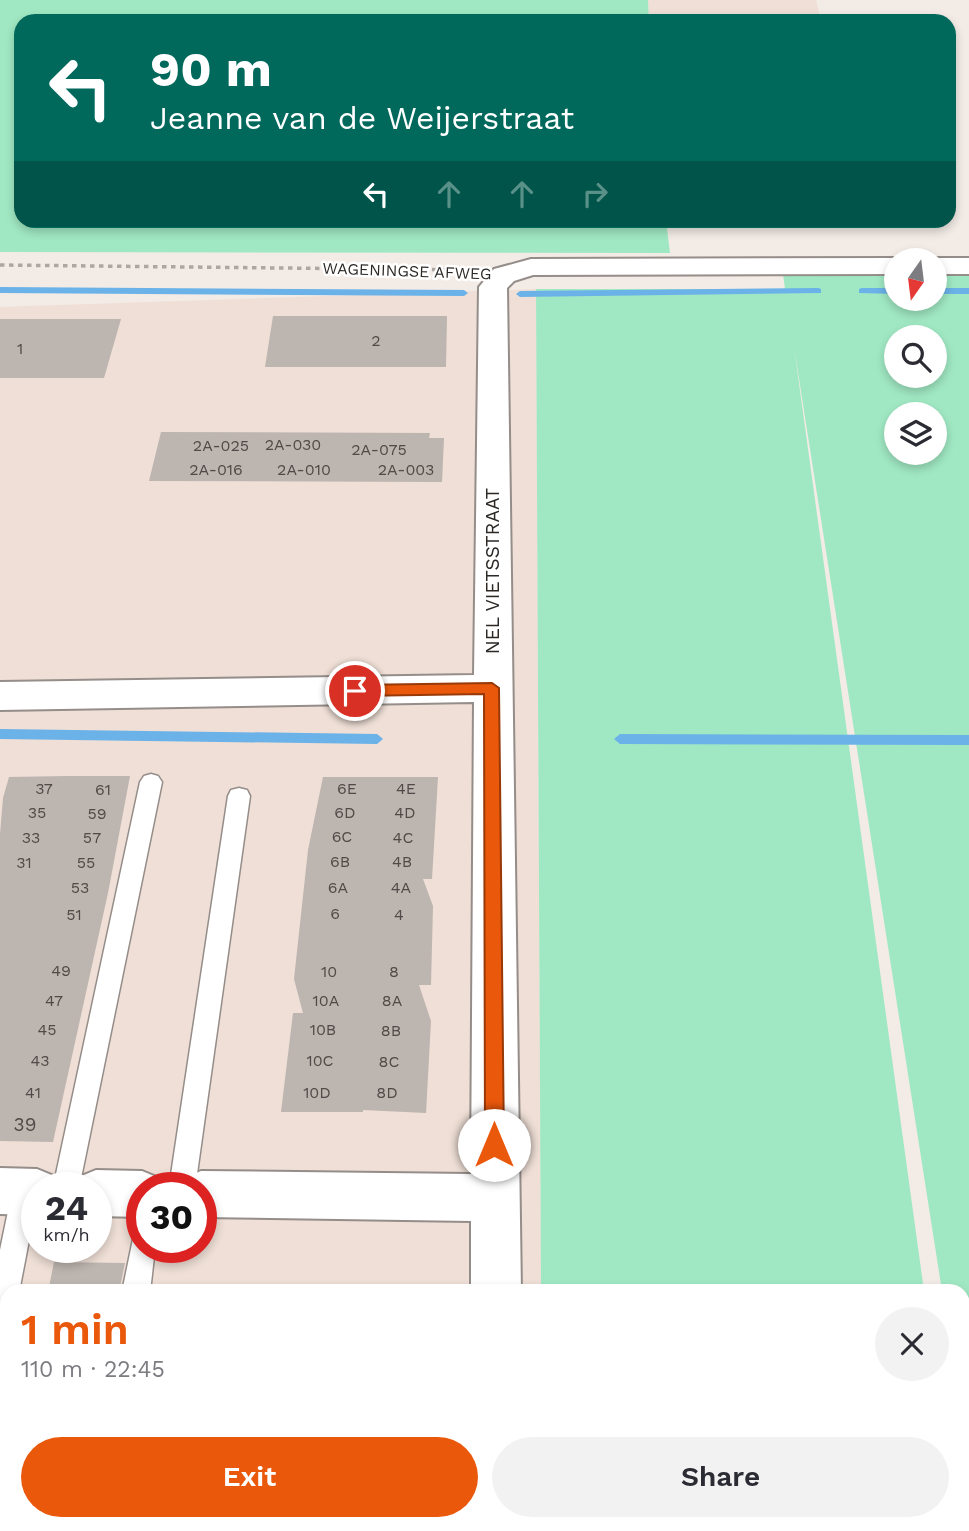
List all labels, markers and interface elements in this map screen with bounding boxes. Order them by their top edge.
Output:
text: 90 m [150,40,272,98]
icon: left [35,42,126,133]
text: Jeanne van de Weijerstraat [150,99,574,137]
icon: left [357,175,395,213]
icon: ahead [430,175,468,213]
icon: ahead [503,175,541,213]
icon: right [576,175,614,213]
north arrow [884,248,947,312]
map controls [884,248,947,465]
street label: WAGENINGSE AFWEG [322,259,492,283]
button: search [884,325,947,388]
house number: 2 [371,331,381,350]
house number: 1 [17,339,23,358]
button: layers [884,402,947,465]
house number: 2A-030 [265,435,321,454]
house number: 2A-025 [193,436,249,455]
house number: 2A-075 [351,440,407,459]
house number: 2A-016 [189,460,243,479]
house number: 2A-010 [277,460,331,479]
house number: 2A-003 [378,460,434,479]
street label: NEL VIETSSTRAAT [481,488,504,654]
pin [325,661,385,721]
icon: arrive [336,672,374,710]
house number: 37 [35,779,53,798]
house number: 6E [337,779,357,798]
house number: 4E [396,779,416,798]
house number: 61 [95,780,111,799]
house number: 35 [28,803,46,822]
house number: 6D [334,803,356,822]
house number: 4D [394,803,416,822]
house number: 59 [87,804,107,823]
house number: 6C [332,827,352,846]
house number: 33 [22,828,40,847]
house number: 57 [83,828,101,847]
house number: 4C [393,828,413,847]
house number: 6B [330,852,350,871]
house number: 4B [392,852,412,871]
house number: 31 [16,853,32,872]
house number: 55 [77,853,95,872]
house number: 53 [71,878,89,897]
house number: 6A [328,878,349,897]
house number: 4A [391,878,412,897]
house number: 6 [330,904,340,923]
house number: 51 [66,905,82,924]
house number: 4 [394,905,404,924]
house number: 49 [51,961,71,980]
house number: 10 [321,962,337,981]
house number: 8 [389,962,399,981]
house number: 47 [45,991,63,1010]
house number: 10A [313,991,340,1010]
house number: 8A [382,991,403,1010]
house number: 45 [37,1020,57,1039]
house number: 10B [310,1020,336,1039]
house number: 8B [381,1021,401,1040]
house number: 43 [30,1051,50,1070]
house number: 10C [306,1051,334,1070]
house number: 8C [379,1052,399,1071]
house number: 41 [25,1083,41,1102]
house number: 10D [303,1083,331,1102]
house number: 8D [376,1083,398,1102]
position arrow [457,1108,531,1182]
house number: 39 [14,1113,36,1136]
speed limit sign: 30 [126,1172,217,1263]
text: 24 [45,1187,88,1229]
text: km/h [43,1224,90,1245]
text: 1 min [21,1305,129,1354]
button: close [875,1307,949,1381]
text: 110 m · 22:45 [21,1356,165,1383]
button: Exit [21,1437,478,1517]
button: Share [492,1437,949,1517]

